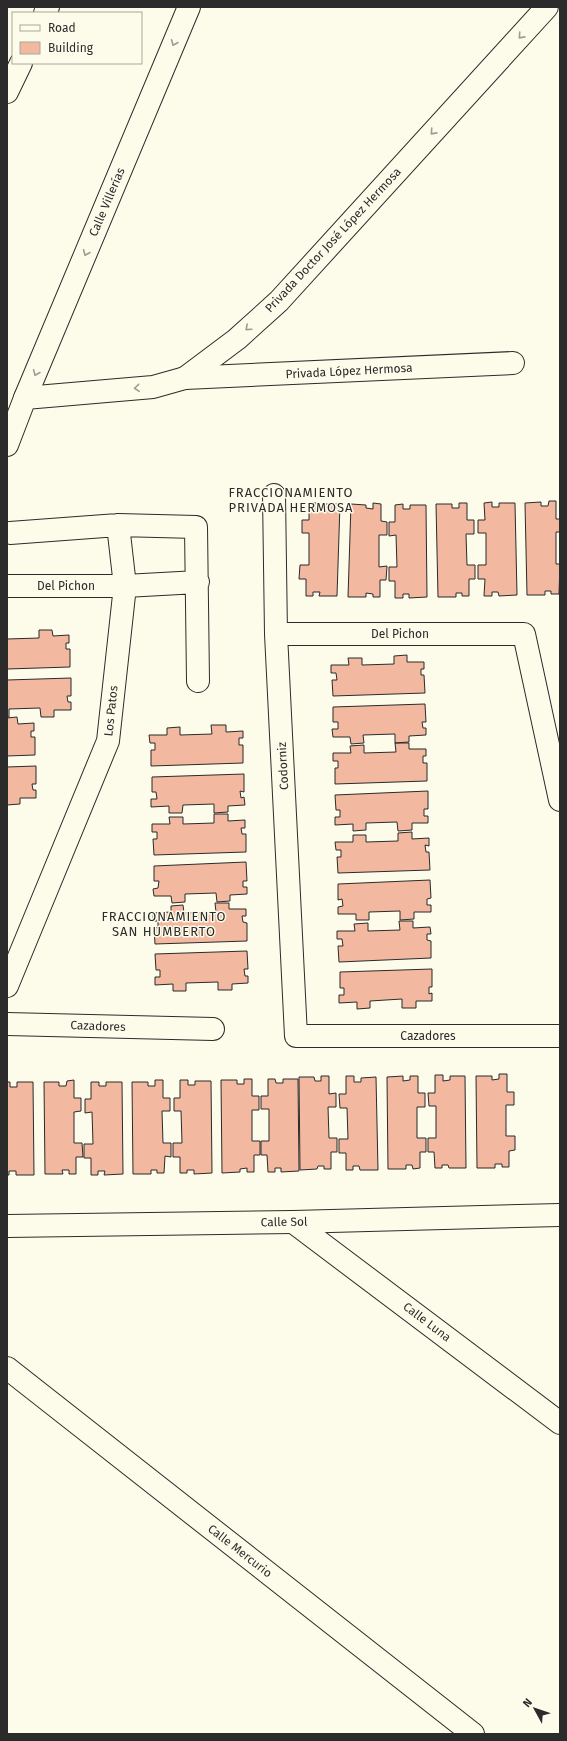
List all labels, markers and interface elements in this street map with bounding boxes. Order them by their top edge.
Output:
legend [12,12,142,64]
text: Road [48,21,76,35]
one-way arrow [518,31,526,39]
one-way arrow [171,39,179,46]
text: Building [48,41,94,55]
one-way arrow [431,127,438,135]
street label: Calle Villerías [86,165,128,238]
street label: Privada Doctor José López Hermosa [262,165,404,315]
one-way arrow [83,249,91,257]
one-way arrow [246,324,253,331]
street label: Privada López Hermosa [285,361,413,381]
one-way arrow [33,369,41,377]
one-way arrow [134,384,140,393]
district label: FRACCIONAMIENTO PRIVADA HERMOSA [228,485,354,515]
street label: Del Pichon [37,579,95,593]
street label: Del Pichon [371,627,429,641]
street label: Los Patos [101,684,121,737]
street label: Codorniz [275,742,291,790]
district label: FRACCIONAMIENTO SAN HUMBERTO [101,909,227,939]
street label: Cazadores [70,1018,126,1034]
street label: Cazadores [400,1029,456,1043]
street label: Calle Sol [260,1215,308,1229]
street label: Calle Luna [400,1300,454,1344]
street label: Calle Mercurio [205,1522,275,1580]
north arrow [515,1689,555,1729]
text: N [520,1696,535,1710]

